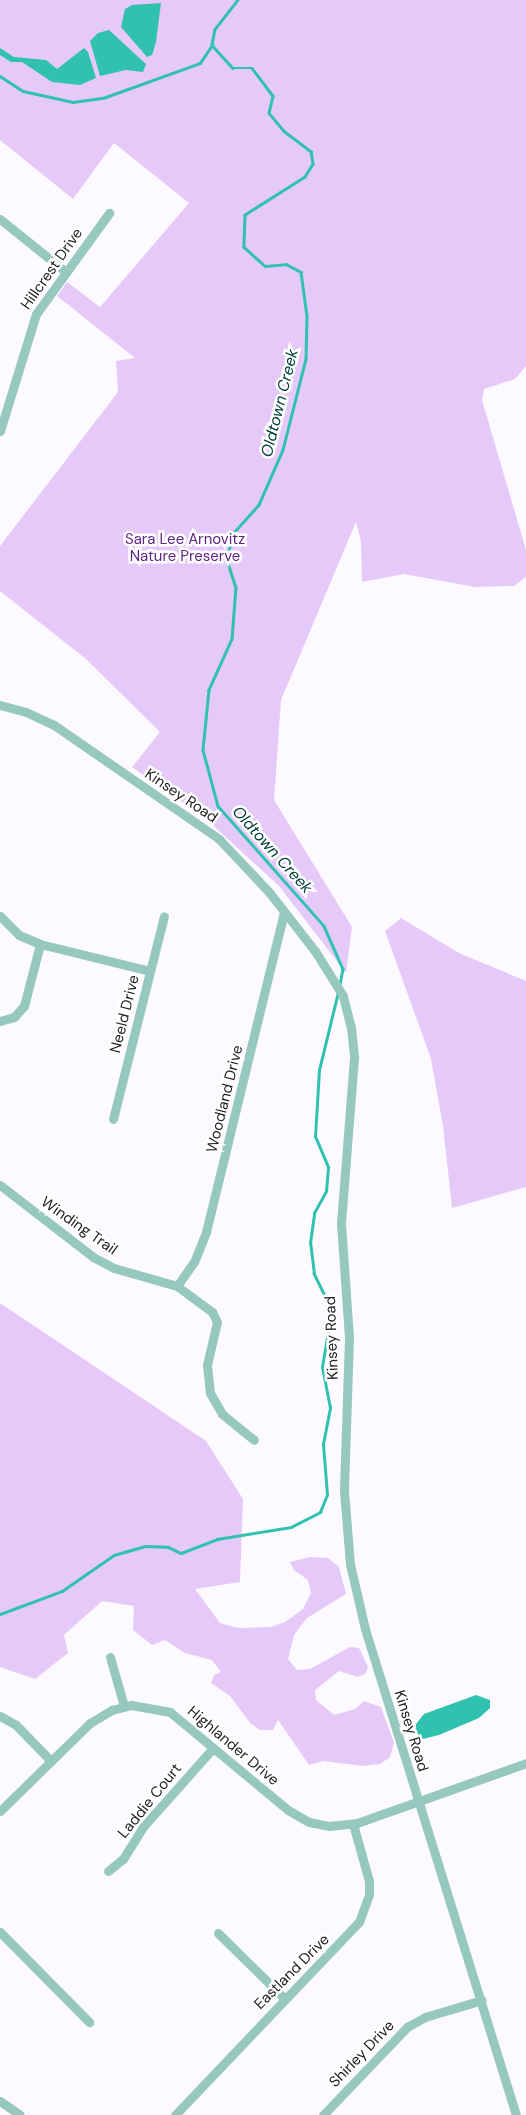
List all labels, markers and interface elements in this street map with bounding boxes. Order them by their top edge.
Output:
street label: Hillcrest Drive [17,225,87,313]
water label: Oldtown Creek [257,347,303,459]
park label: Sara Lee Arnovitz Nature Preserve [125,530,245,565]
street label: Kinsey Road [141,765,221,827]
water label: Oldtown Creek [228,802,316,898]
street label: Neeld Drive [107,973,143,1055]
street label: Woodland Drive [203,1043,247,1155]
street label: Winding Trail [37,1193,121,1259]
street label: Kinsey Road [322,1296,342,1380]
street label: Kinsey Road [390,1688,432,1774]
street label: Highlander Drive [184,1702,282,1790]
street label: Laddie Court [114,1760,186,1842]
street label: Eastland Drive [251,1931,333,2013]
street label: Shirley Drive [326,2017,398,2091]

